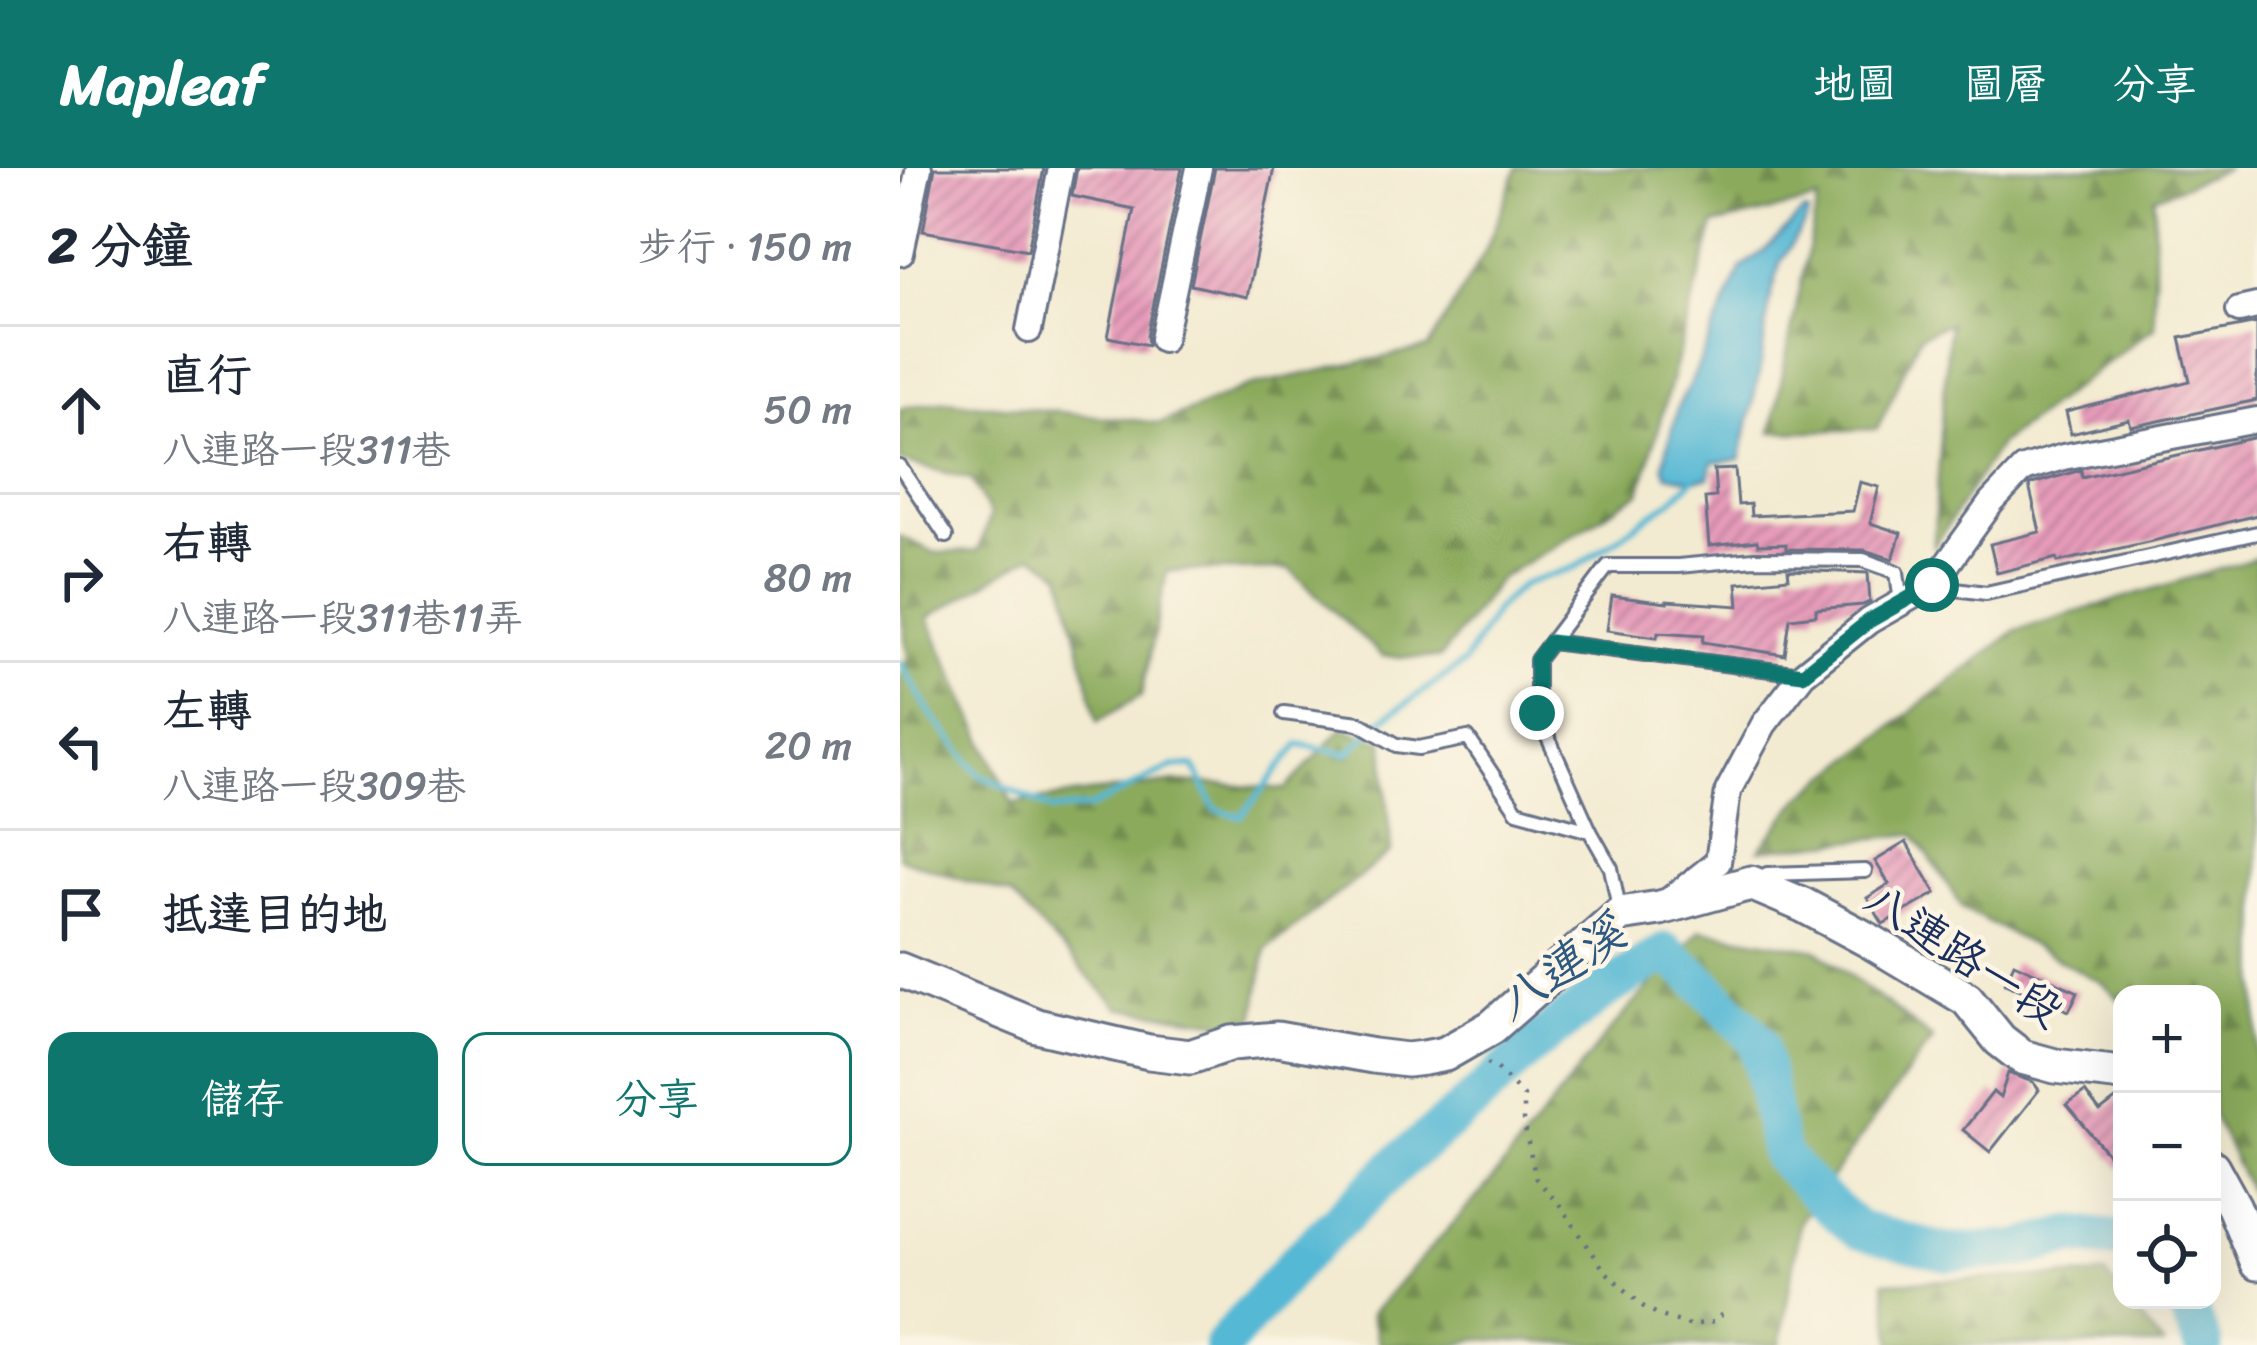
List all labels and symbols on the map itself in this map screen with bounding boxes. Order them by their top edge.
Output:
route start [1905,558,1959,612]
route end [1510,686,1564,740]
street label: 八連路一段 [1847,860,2080,1050]
water label: 八連溪 [1477,890,1646,1044]

